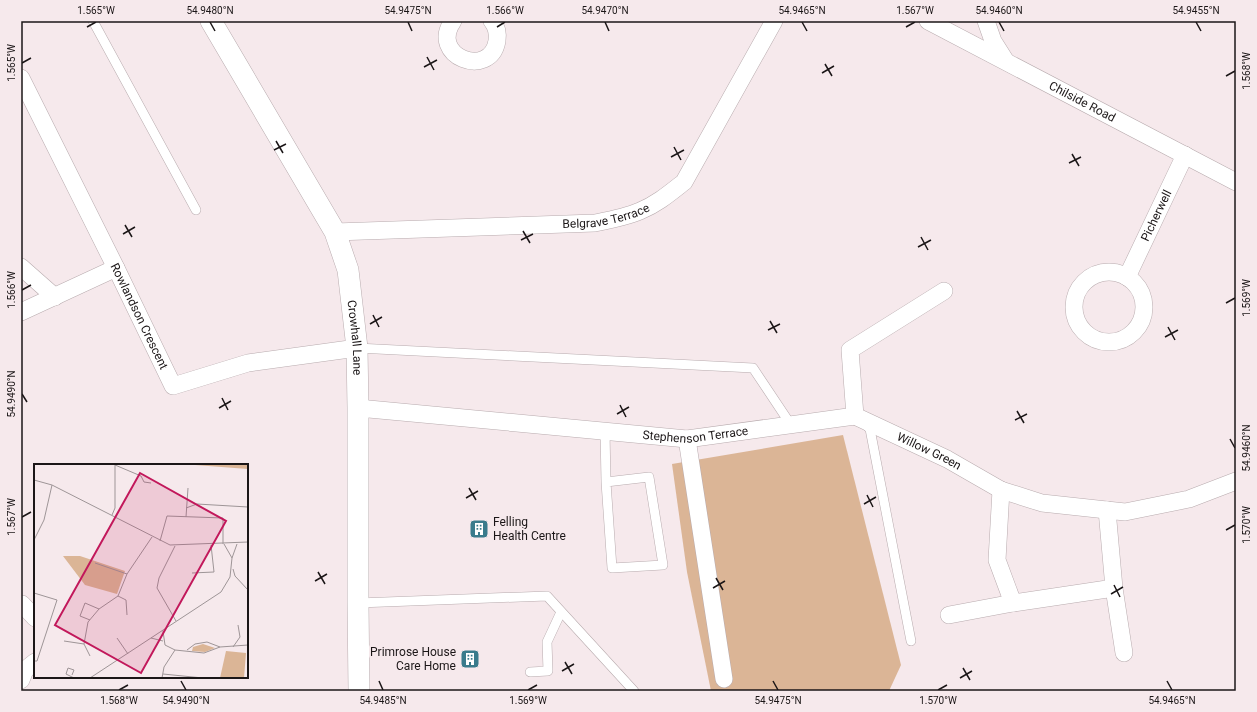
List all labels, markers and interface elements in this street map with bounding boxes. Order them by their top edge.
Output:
text: 1.565°W [77,5,115,16]
text: 54.9480°N [186,5,234,16]
text: 54.9475°N [384,5,432,16]
text: 1.566°W [486,5,524,16]
text: 54.9470°N [581,5,629,16]
text: 54.9465°N [778,5,826,16]
text: 1.567°W [896,5,934,16]
text: 54.9460°N [975,5,1023,16]
text: 54.9455°N [1172,5,1220,16]
text: 1.565°W [6,44,17,82]
text: 1.568°W [1241,52,1252,90]
street label: Chilside Road [1047,78,1118,125]
street label: Picherwell [1138,188,1174,244]
street label: Belgrave Terrace [562,201,652,231]
street label: Rowlandson Crescent [108,261,171,372]
text: 1.566°W [6,271,17,309]
text: 1.569°W [1241,279,1252,317]
street label: Crowhall Lane [345,299,364,376]
text: 54.9490°N [6,370,17,418]
street label: Stephenson Terrace [642,424,749,446]
text: 54.9460°N [1241,424,1252,472]
street label: Willow Green [895,430,964,473]
inset map [34,464,248,678]
text: 1.567°W [6,498,17,536]
text: 1.570°W [1241,506,1252,544]
place label: Felling Health Centre [493,515,566,543]
building icon: Felling Health Centre [468,518,490,540]
place label: Primrose House Care Home [370,645,456,673]
building icon: Primrose House Care Home [459,648,481,670]
text: 1.568°W [100,695,138,706]
text: 54.9490°N [162,695,210,706]
text: 54.9485°N [359,695,407,706]
text: 1.569°W [509,695,547,706]
text: 54.9475°N [754,695,802,706]
text: 1.570°W [919,695,957,706]
text: 54.9465°N [1148,695,1196,706]

